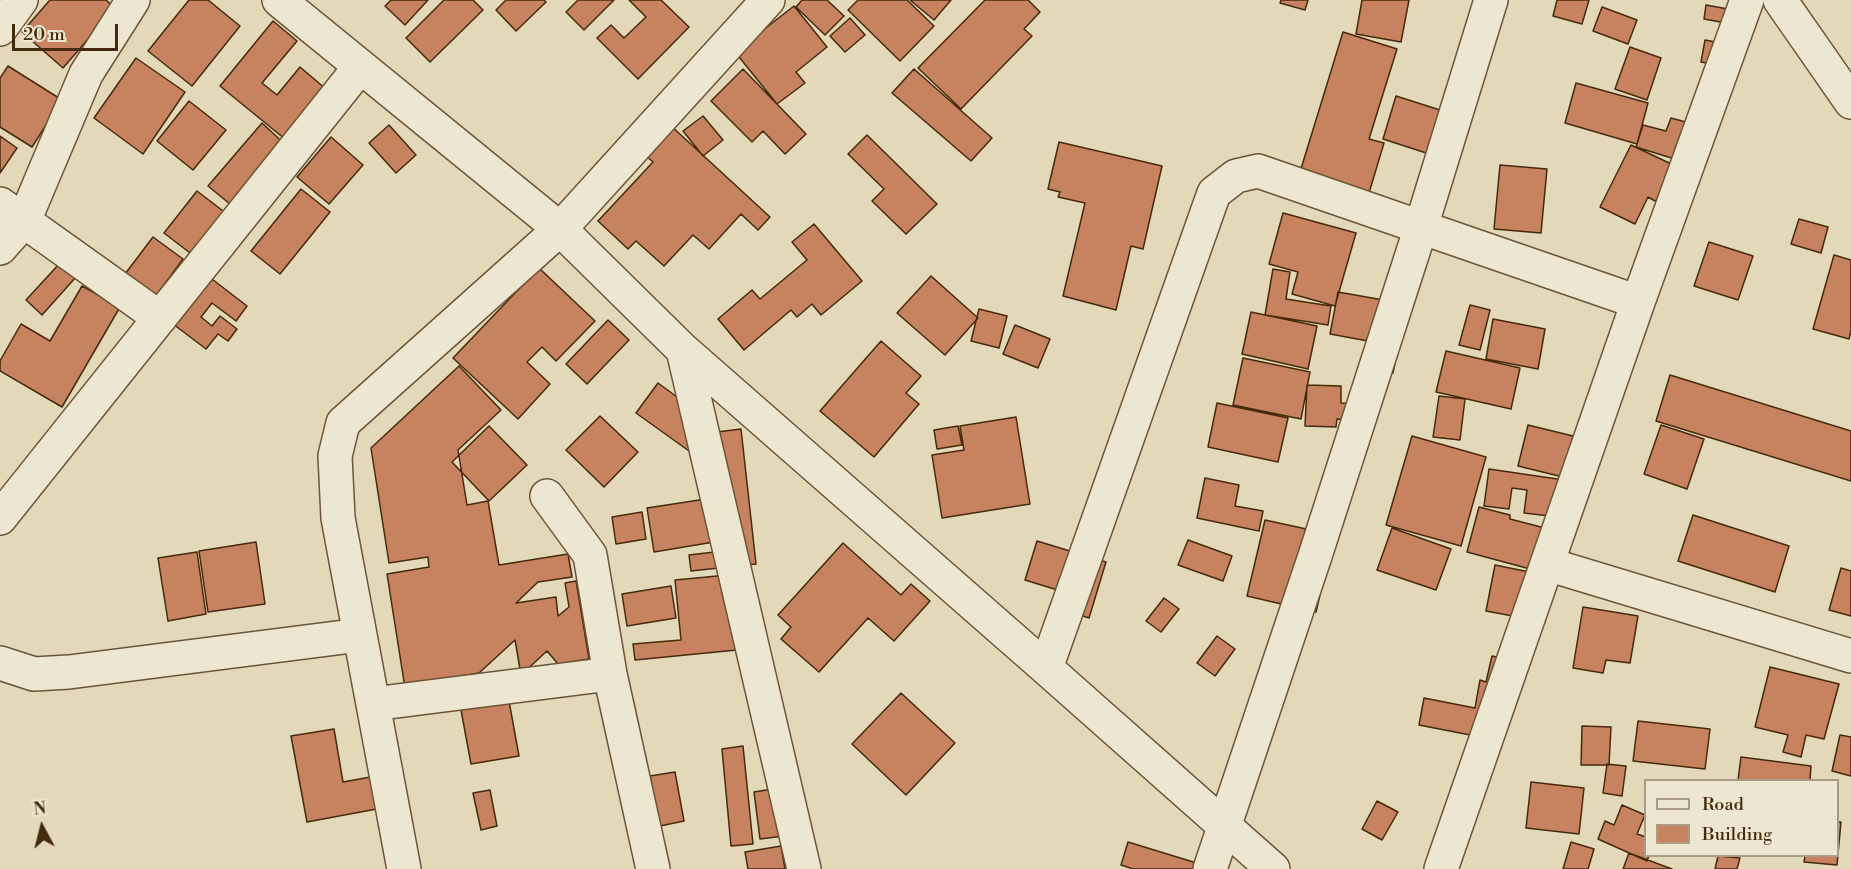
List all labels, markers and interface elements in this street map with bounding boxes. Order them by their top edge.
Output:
scale bar [15,12,122,50]
text: 20 m [23,23,65,46]
legend [1644,779,1839,857]
text: Road [1702,793,1744,816]
north arrow [12,797,72,857]
text: N [32,798,47,820]
text: Building [1702,823,1772,846]

